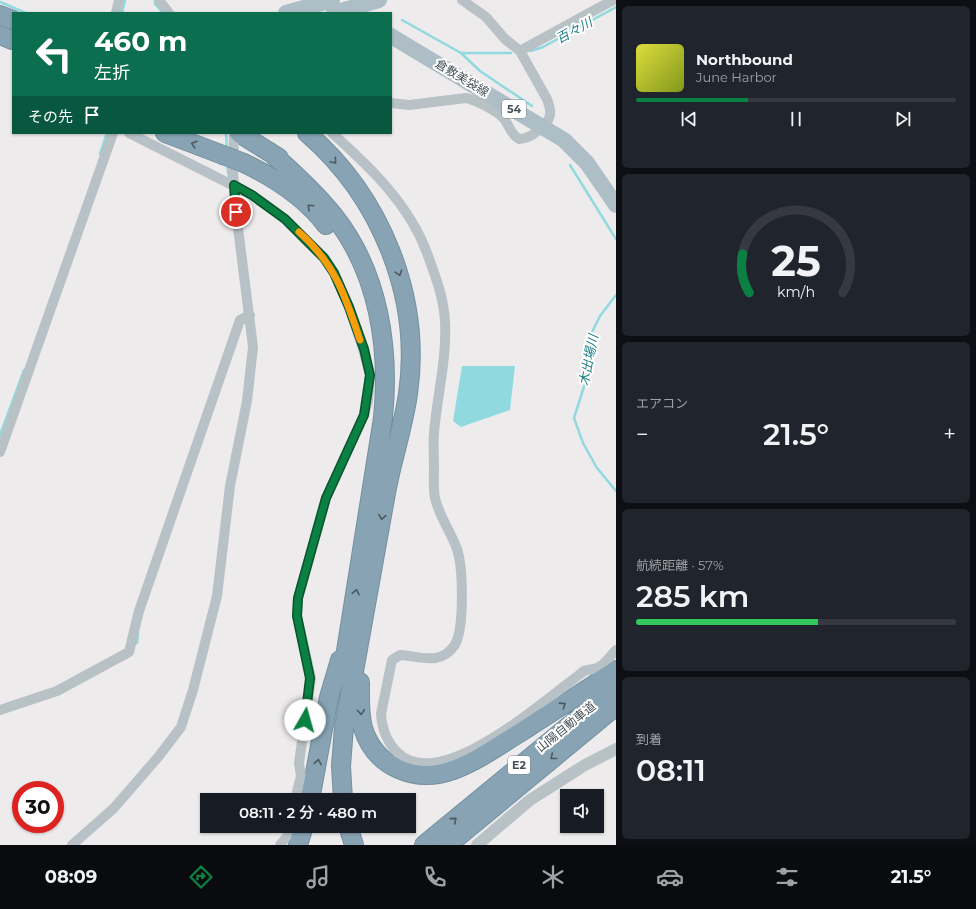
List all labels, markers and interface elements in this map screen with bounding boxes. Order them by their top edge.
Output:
water label: 百々川 [553,13,597,46]
text: 460 m [94,24,187,58]
icon: left [28,28,80,80]
text: Northbound [696,50,793,69]
street label: 倉敷美袋線 [433,56,492,99]
text: 左折 [94,62,130,84]
text: June Harbor [696,69,777,85]
road number: 54 [502,100,526,118]
icon: arrive [81,104,103,126]
text: その先 [28,107,73,126]
icon: previous [678,108,700,130]
icon: pause [785,108,807,130]
icon: next [892,108,914,130]
one-way arrow [190,141,197,149]
one-way arrow [330,156,337,164]
pin [219,195,253,229]
icon: arrive [225,201,247,223]
one-way arrow [307,204,315,212]
text: 25 [771,235,821,285]
one-way arrow [394,269,402,276]
text: km/h [777,282,815,300]
water label: 木出場川 [575,331,601,387]
text: エアコン [636,395,688,411]
text: 21.5° [763,416,829,453]
text: − [636,421,649,448]
text: + [943,421,956,448]
one-way arrow [378,514,387,520]
text: 航続距離 · 57% [636,557,724,573]
text: 285 km [636,578,749,615]
one-way arrow [351,589,359,595]
street label: 山陽自動車道 [533,698,598,755]
position arrow [284,699,326,741]
one-way arrow [558,703,565,710]
one-way arrow [356,709,365,715]
text: 到着 [636,731,662,747]
text: 08:11 [636,752,706,789]
one-way arrow [551,753,558,760]
road number: E2 [508,756,530,774]
one-way arrow [313,759,322,765]
speed limit sign: 30 [12,781,64,833]
map controls [560,789,604,833]
button: sound [560,789,604,833]
text: 08:11 · 2 分 · 480 m [239,803,377,822]
one-way arrow [449,817,456,824]
icon: directions [187,863,215,891]
icon: music [304,863,332,891]
icon: phone [421,863,449,891]
icon: climate [539,863,567,891]
icon: car [656,863,684,891]
icon: filters [773,863,801,891]
text: 08:09 [45,866,97,888]
text: 21.5° [891,866,931,888]

